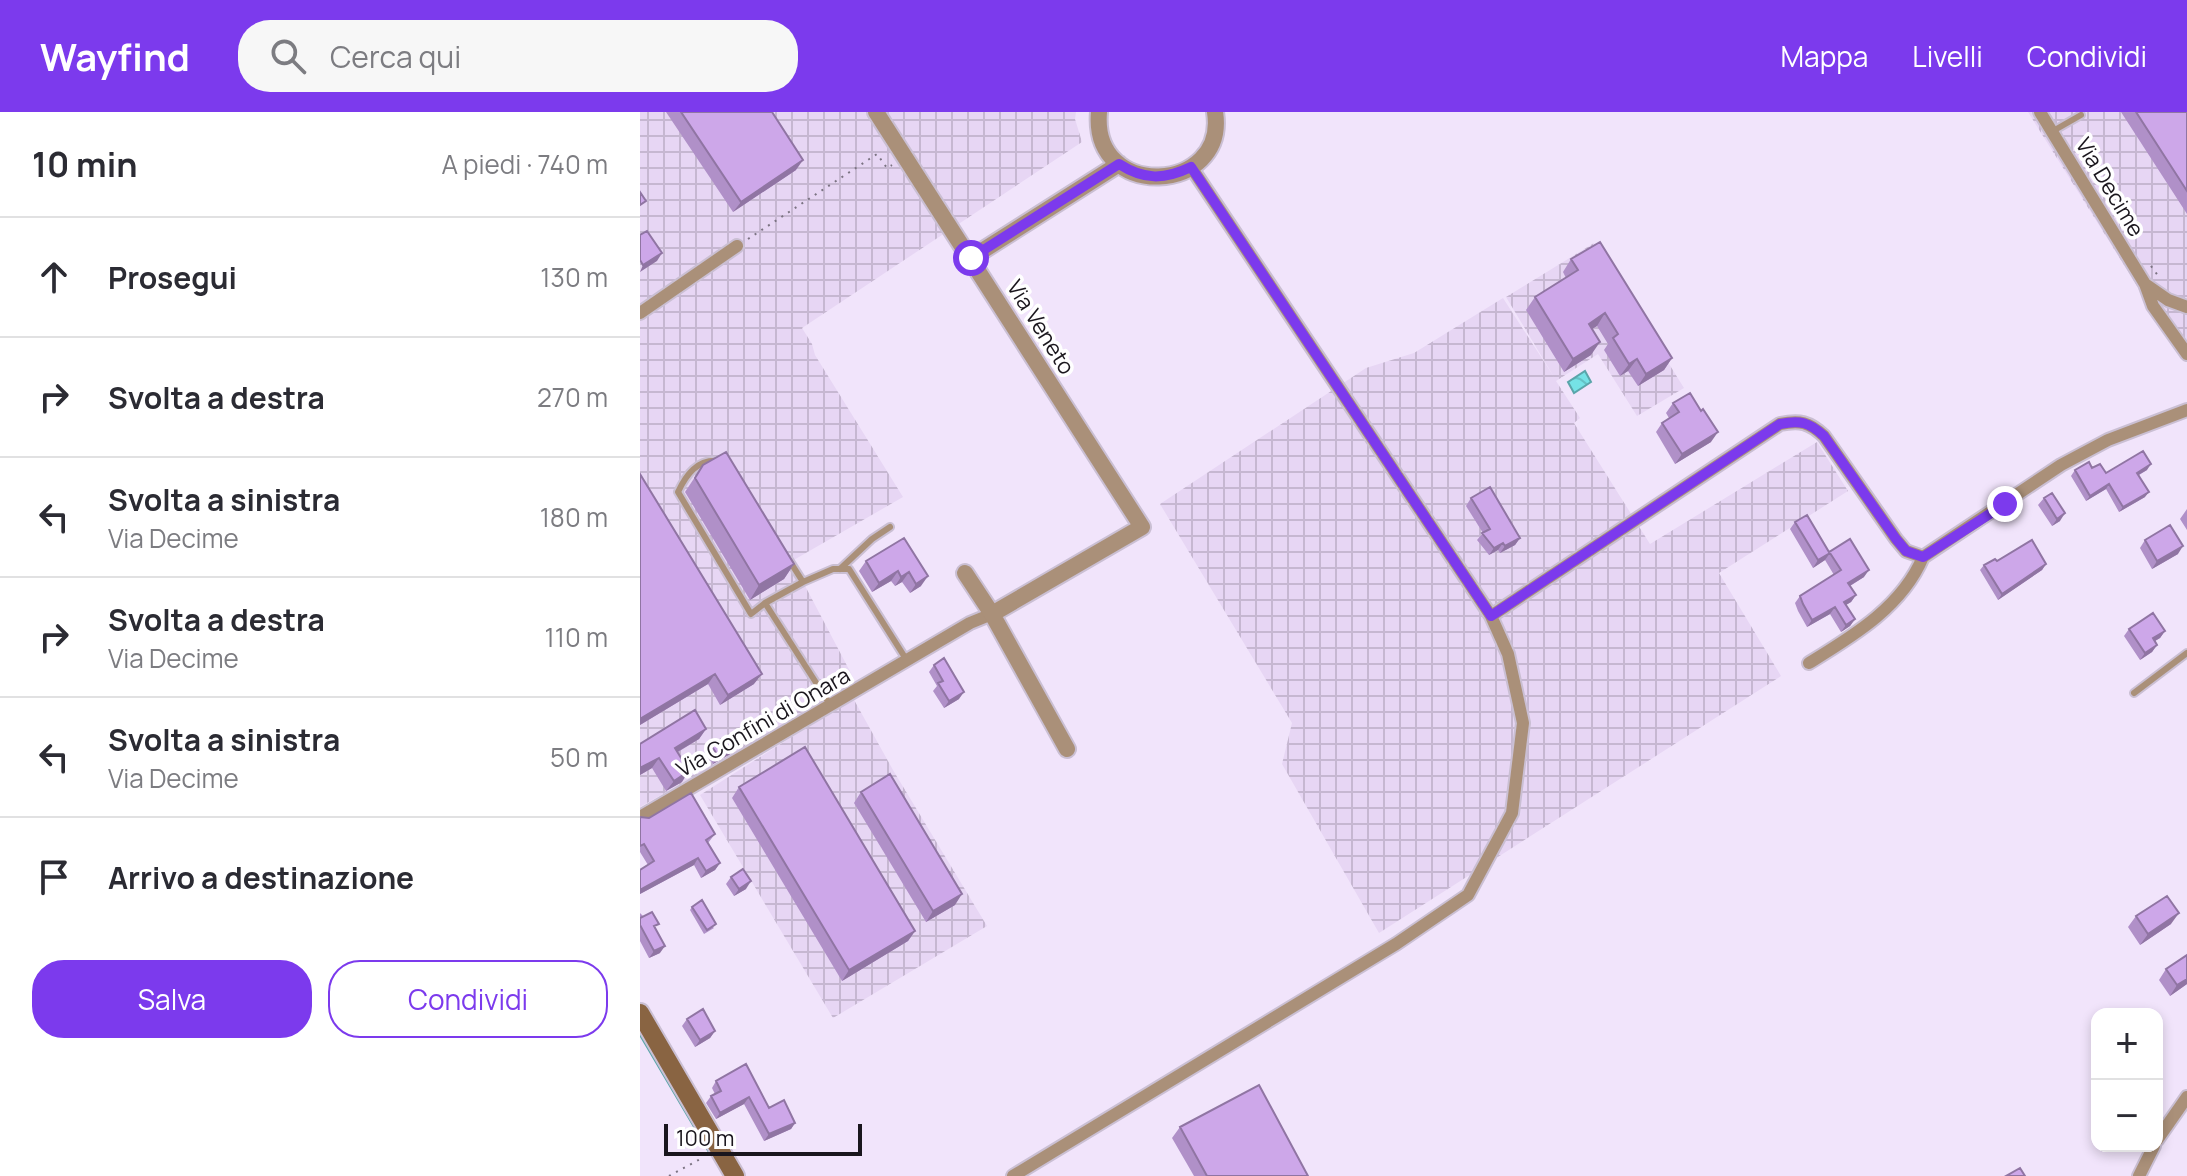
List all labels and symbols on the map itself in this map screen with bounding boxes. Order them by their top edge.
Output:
street label: Via Decime [2069,132,2151,242]
route start [953,240,989,276]
street label: Via Veneto [1000,274,1082,380]
route end [1987,486,2023,522]
street label: Via Confini di Onara [671,660,855,784]
scale bar [664,1120,862,1156]

